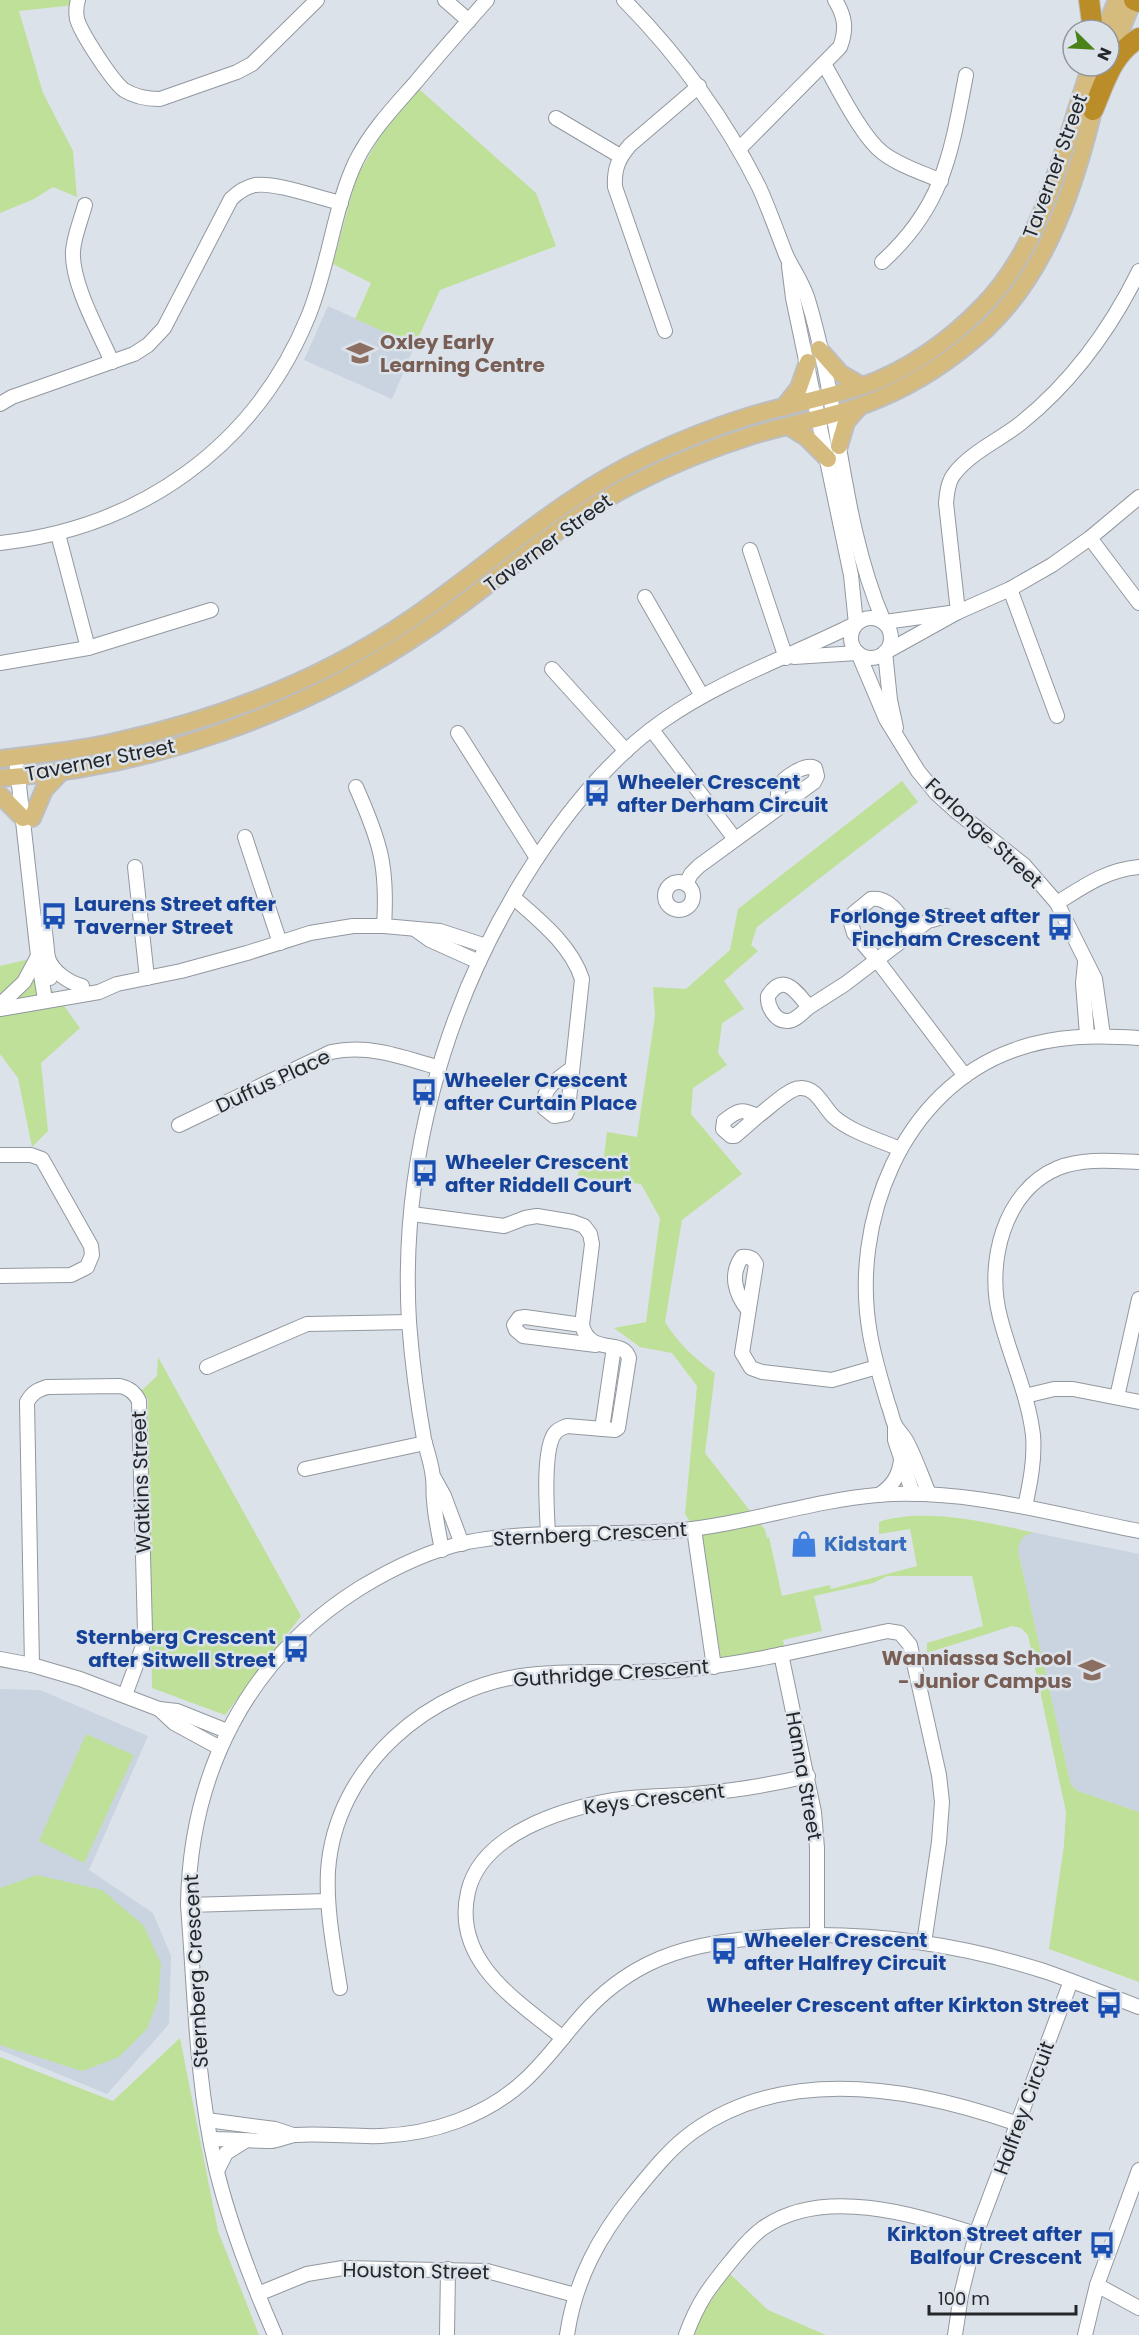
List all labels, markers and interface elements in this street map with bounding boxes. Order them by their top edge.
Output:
north arrow [1061,18,1121,78]
text: N [1091,44,1117,64]
street label: Taverner Street [1016,90,1094,242]
place label: Oxley Early Learning Centre [380,328,545,379]
school or university icon: Oxley Early Learning Centre [345,338,375,368]
street label: Taverner Street [478,487,618,599]
street label: Taverner Street [23,732,177,788]
place label: Wheeler Crescent after Derham Circuit [617,768,828,819]
street label: Forlonge Street [919,771,1049,895]
bus stop icon: Wheeler Crescent after Derham Circuit [582,778,612,808]
place label: Laurens Street after Taverner Street [74,890,277,941]
bus stop icon: Laurens Street after Taverner Street [39,901,69,931]
place label: Forlonge Street after Fincham Crescent [830,902,1040,953]
bus stop icon: Forlonge Street after Fincham Crescent [1045,912,1075,942]
street label: Duffus Place [211,1042,335,1120]
place label: Wheeler Crescent after Curtain Place [444,1066,637,1117]
bus stop icon: Wheeler Crescent after Curtain Place [409,1077,439,1107]
place label: Wheeler Crescent after Riddell Court [445,1148,632,1199]
bus stop icon: Wheeler Crescent after Riddell Court [410,1158,440,1188]
street label: Watkins Street [125,1410,157,1554]
street label: Sternberg Crescent [492,1515,688,1553]
shop icon: Kidstart [789,1529,819,1559]
place label: Kidstart [824,1530,907,1558]
place label: Sternberg Crescent after Sitwell Street [76,1623,276,1674]
bus stop icon: Sternberg Crescent after Sitwell Street [281,1634,311,1664]
place label: Wanniassa School - Junior Campus [882,1644,1072,1695]
street label: Guthridge Crescent [512,1652,710,1694]
school or university icon: Wanniassa School - Junior Campus [1077,1655,1107,1685]
street label: Hanna Street [779,1709,829,1843]
street label: Keys Crescent [582,1776,726,1822]
street label: Sternberg Crescent [177,1873,215,2069]
place label: Wheeler Crescent after Halfrey Circuit [744,1926,946,1977]
bus stop icon: Wheeler Crescent after Halfrey Circuit [709,1936,739,1966]
bus stop icon: Wheeler Crescent after Kirkton Street [1094,1990,1124,2020]
place label: Wheeler Crescent after Kirkton Street [706,1991,1089,2019]
street label: Halfrey Circuit [987,2037,1061,2179]
place label: Kirkton Street after Balfour Crescent [887,2220,1082,2271]
bus stop icon: Kirkton Street after Balfour Crescent [1087,2230,1117,2260]
street label: Houston Street [342,2256,490,2286]
scale bar [929,2278,1076,2316]
text: 100 m [938,2286,990,2311]

